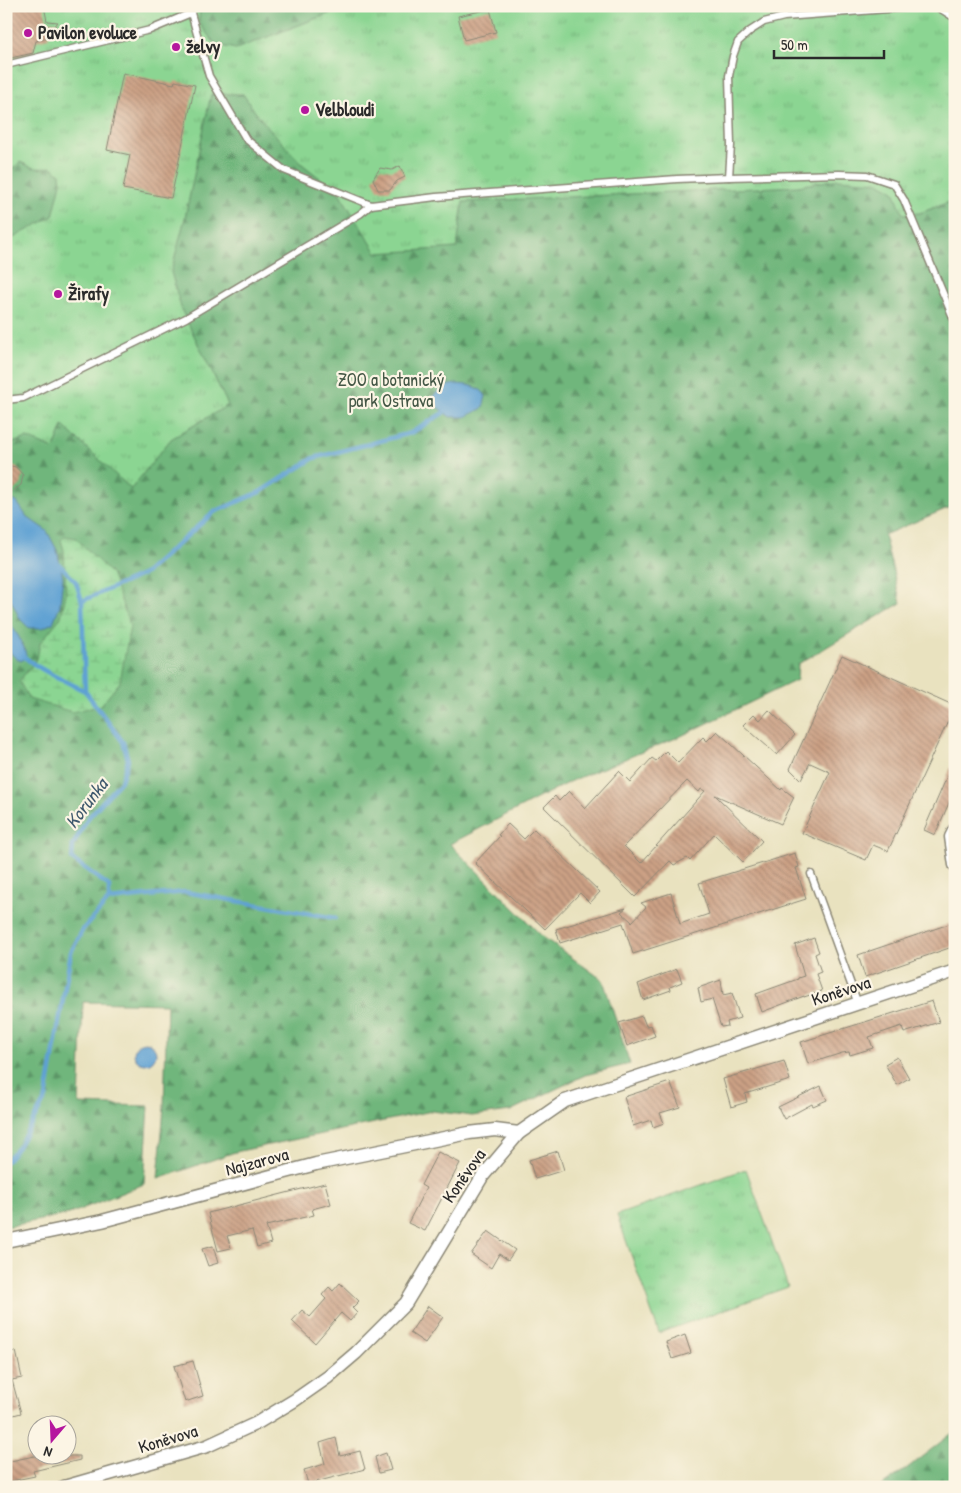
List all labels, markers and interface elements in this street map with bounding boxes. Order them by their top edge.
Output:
place label: Pavilon evoluce [38,20,138,45]
marker: Pavilon evoluce [22,27,34,39]
scale bar [774,28,884,60]
place label: želvy [186,34,221,60]
text: 50 m [781,34,808,55]
marker: želvy [170,41,182,53]
place label: Velbloudi [315,97,375,122]
marker: Velbloudi [299,104,311,116]
place label: Žirafy [68,281,110,307]
marker: Žirafy [52,288,64,300]
park label: ZOO a botanický park Ostrava [338,367,445,413]
water label: Korunka [59,771,115,833]
street label: Koněvova [808,969,874,1012]
street label: Najzarova [223,1141,291,1182]
street label: Koněvova [436,1144,491,1208]
north arrow [28,1416,78,1466]
street label: Koněvova [135,1418,201,1459]
text: N [40,1442,54,1463]

